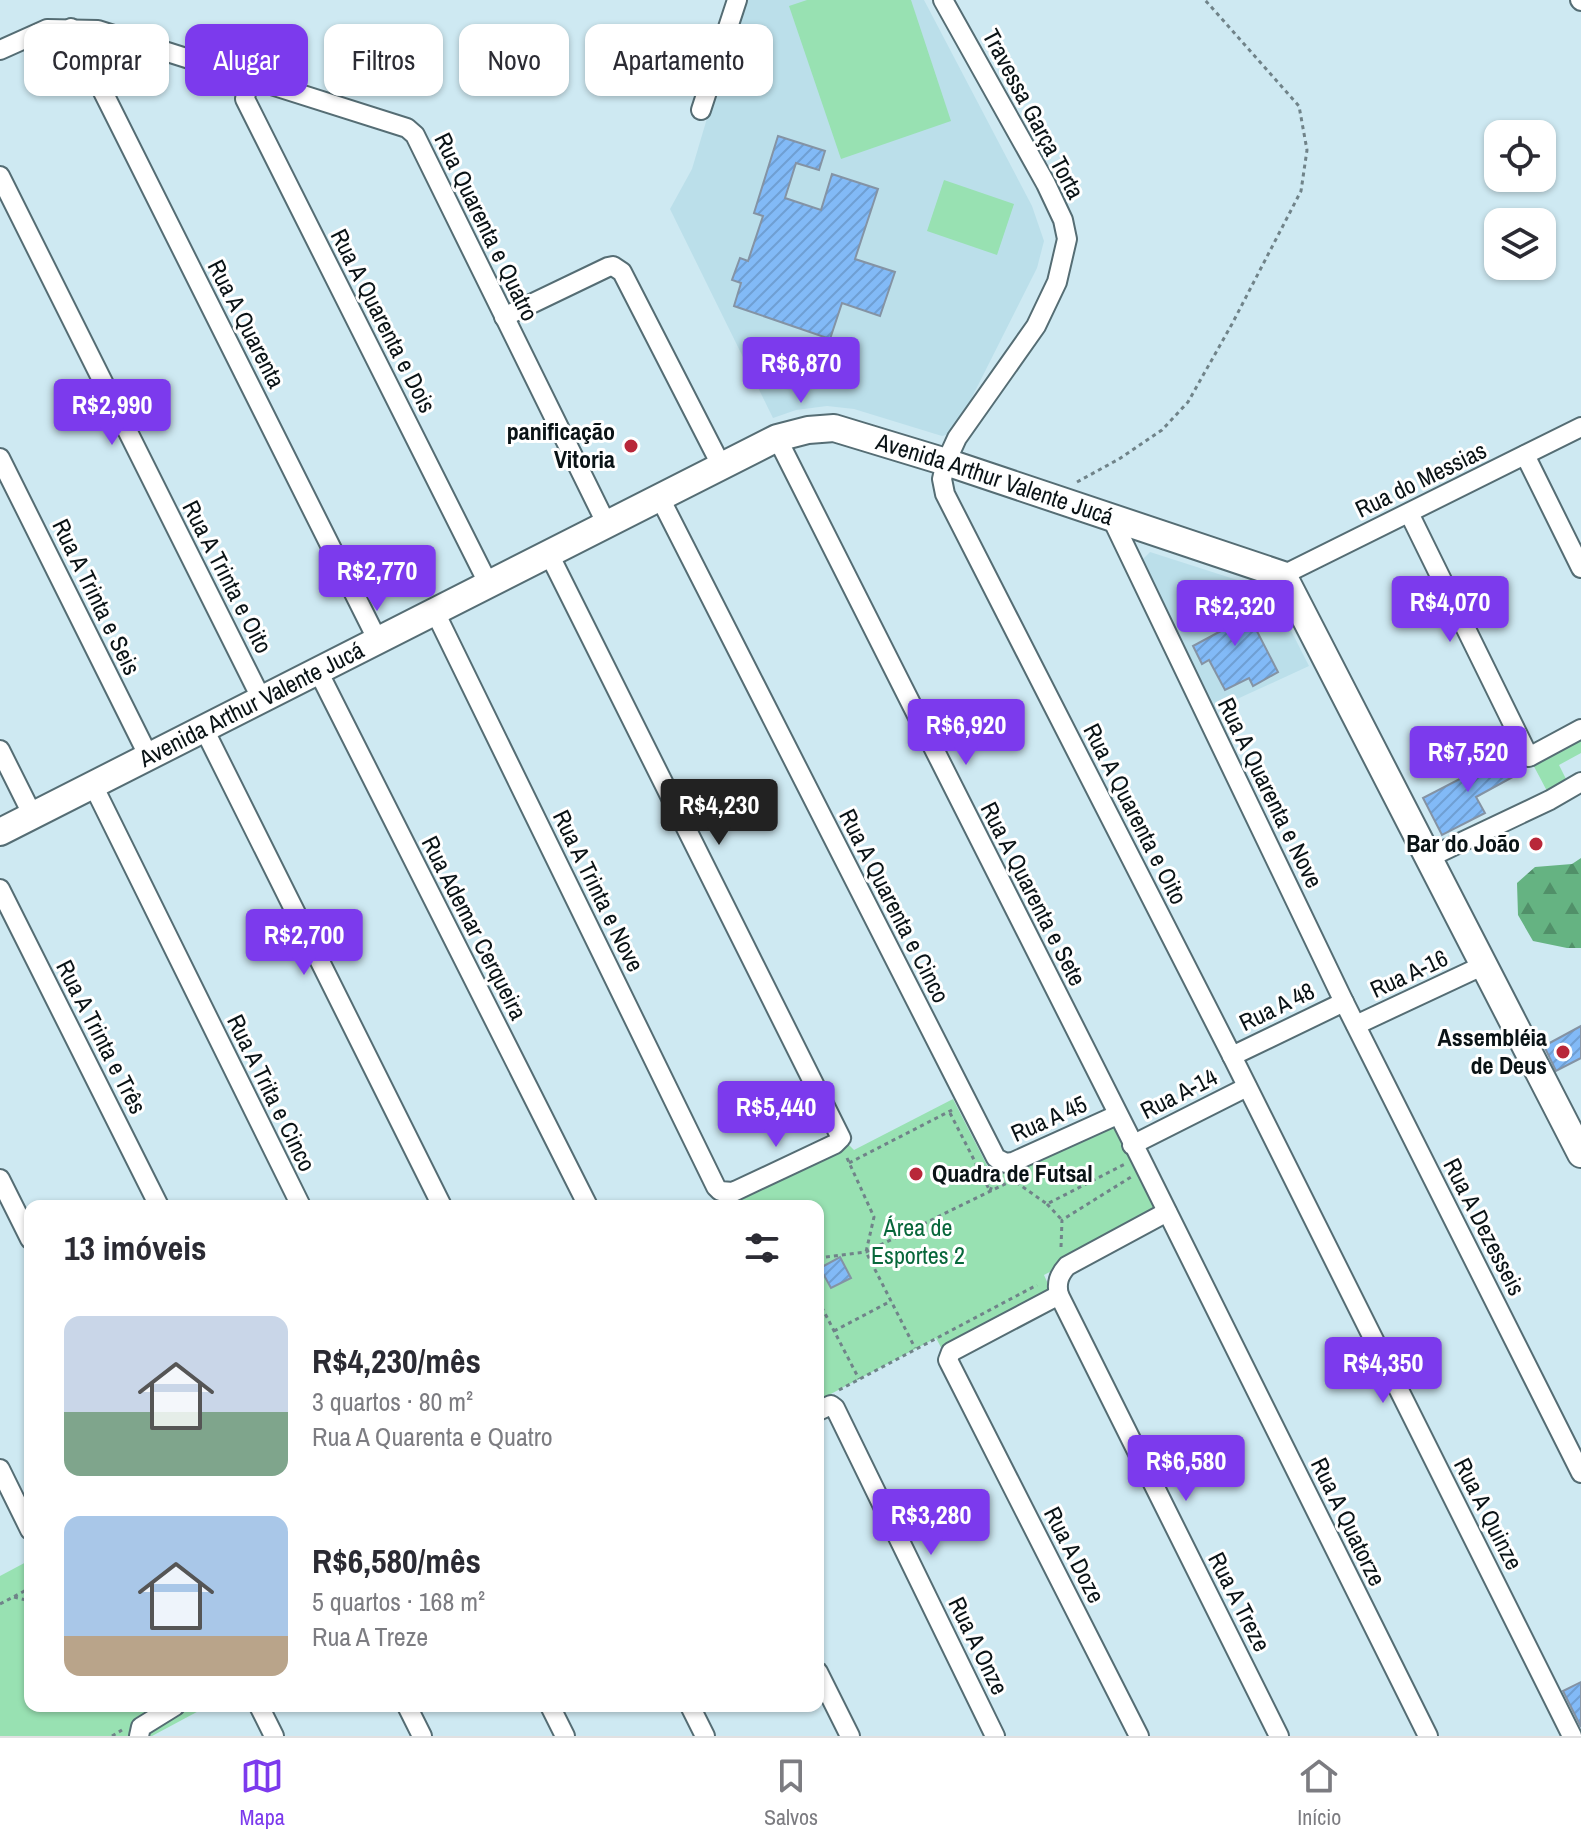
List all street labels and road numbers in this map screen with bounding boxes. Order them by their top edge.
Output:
street label: Travessa Garça Torta [976,23,1092,204]
street label: Rua Quarenta e Quatro [427,127,546,326]
street label: Rua A Quarenta e Dois [324,223,444,418]
street label: Rua A Quarenta [201,254,293,393]
street label: Avenida Arthur Valente Jucá [872,424,1118,532]
street label: Rua do Messias [1350,434,1491,525]
street label: Rua A Trinta e Oito [176,495,280,658]
street label: Rua A Trinta e Seis [45,513,148,680]
street label: Avenida Arthur Valente Jucá [132,633,369,774]
street label: Rua A Quarenta e Nove [1211,692,1331,893]
street label: Rua A Quarenta e Oito [1076,718,1195,910]
street label: Rua A Quarenta e Sete [974,796,1094,991]
street label: Rua A Quarenta e Cinco [832,803,958,1008]
street label: Rua A Trinta e Nove [546,804,652,977]
street label: Rua Ademar Cerqueira [415,830,535,1025]
street label: Rua A-16 [1365,941,1453,1005]
street label: Rua A Trinta e Três [49,954,154,1119]
street label: Rua A 48 [1234,974,1319,1038]
street label: Rua A Trita e Cinco [220,1009,324,1176]
street label: Rua A-14 [1135,1060,1222,1126]
street label: Rua A 45 [1006,1087,1092,1149]
street label: Rua A Dezesseis [1437,1153,1533,1301]
street label: Rua A Quatorze [1304,1452,1394,1591]
street label: Rua A Quinze [1447,1452,1531,1575]
street label: Rua A Doze [1037,1501,1113,1608]
street label: Rua A Treze [1201,1546,1278,1657]
street label: Rua A Onze [941,1591,1016,1700]

